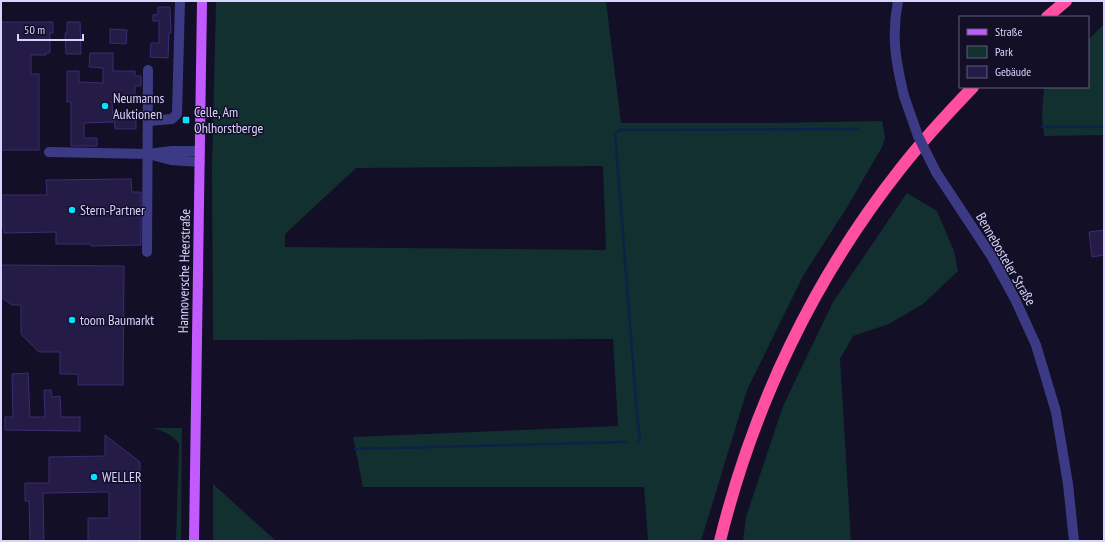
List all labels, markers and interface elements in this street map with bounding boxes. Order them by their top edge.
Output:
scale bar [18,16,83,42]
legend [959,16,1089,88]
text: 50 m [24,22,45,37]
text: Straße [995,24,1022,39]
text: Park [995,44,1013,59]
text: Gebäude [995,64,1031,79]
place label: Neumanns Auktionen [113,89,164,123]
marker: Neumanns Auktionen [100,101,110,111]
place label: Celle, Am Ohlhorstberge [194,103,263,137]
marker: Celle, Am Ohlhorstberge [181,115,191,125]
place label: Stern-Partner [80,201,145,219]
marker: Stern-Partner [67,205,77,215]
street label: Hannoversche Heerstraße [174,208,194,333]
street label: Bennebosteler Straße [972,209,1040,309]
place label: toom Baumarkt [80,311,154,329]
marker: toom Baumarkt [67,315,77,325]
place label: WELLER [102,468,142,486]
marker: WELLER [89,472,99,482]

